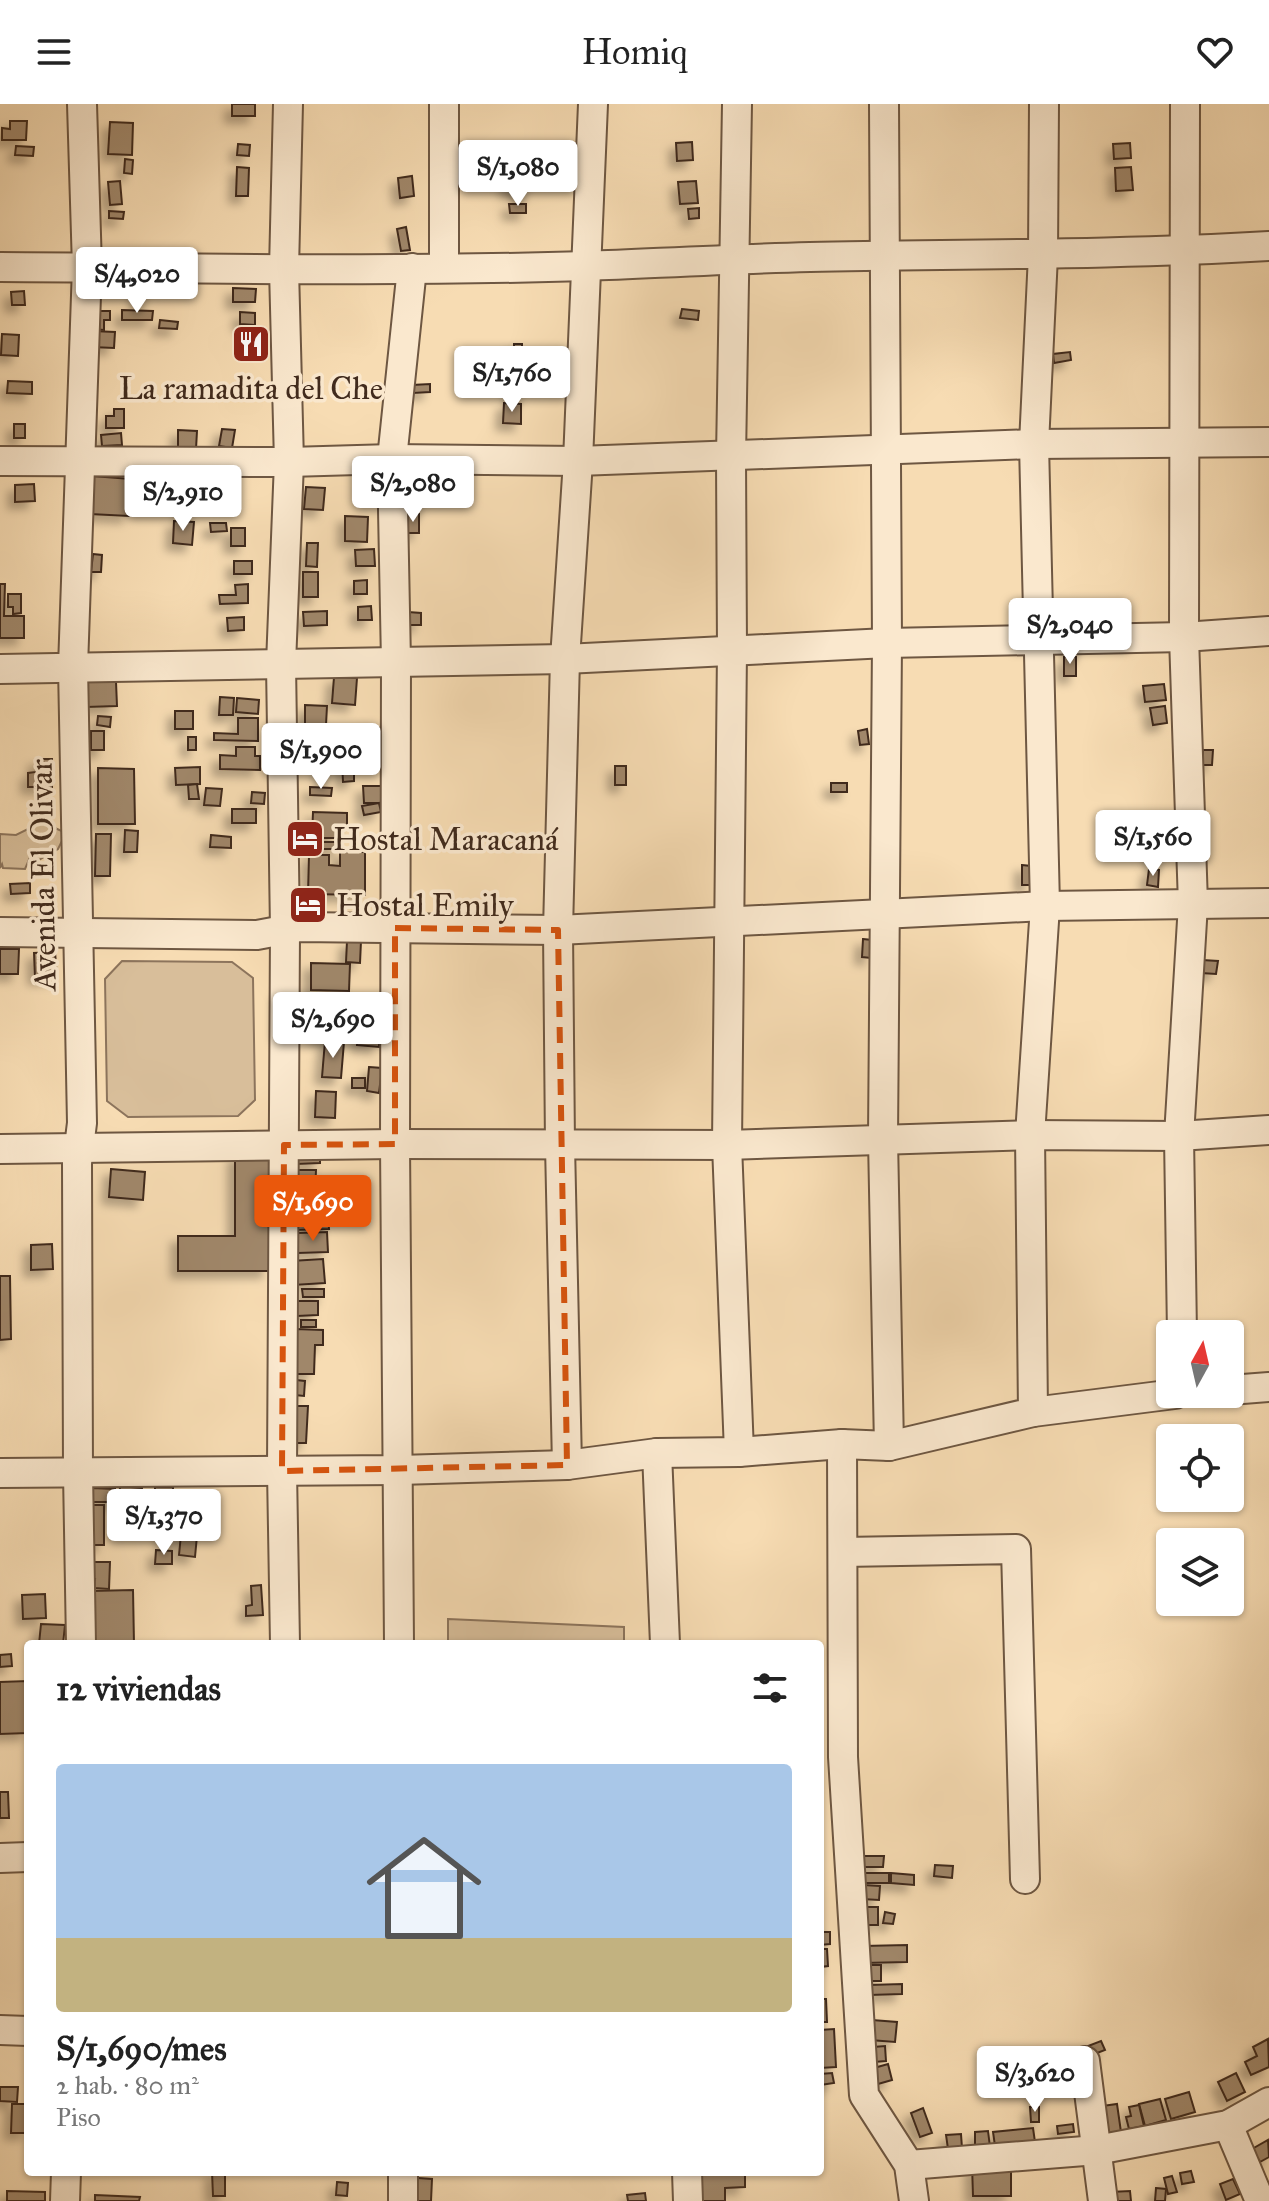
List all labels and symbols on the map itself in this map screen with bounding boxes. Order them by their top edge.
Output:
pin: S/1,080 [444,140,592,208]
pin: S/4,020 [63,247,211,315]
restaurant icon: La ramadita del Che [230,323,272,365]
pin: S/1,760 [438,346,586,414]
place label: La ramadita del Che [119,369,383,408]
pin: S/2,080 [339,456,487,524]
pin: S/2,910 [109,465,257,533]
pin: S/2,040 [996,598,1144,666]
pin: S/1,900 [247,723,395,791]
street label: Avenida El Olivar [21,759,65,993]
pin: S/1,560 [1079,810,1227,878]
hotel icon: Hostal Maracaná [284,818,326,860]
place label: Hostal Maracaná [333,820,559,859]
hotel icon: Hostal Emily [287,884,329,926]
place label: Hostal Emily [336,886,514,925]
pin: S/2,690 [259,992,407,1060]
pin: S/1,690 [239,1175,387,1243]
north arrow [1156,1320,1244,1408]
pin: S/1,370 [90,1489,238,1557]
pin: S/3,620 [961,2046,1109,2114]

